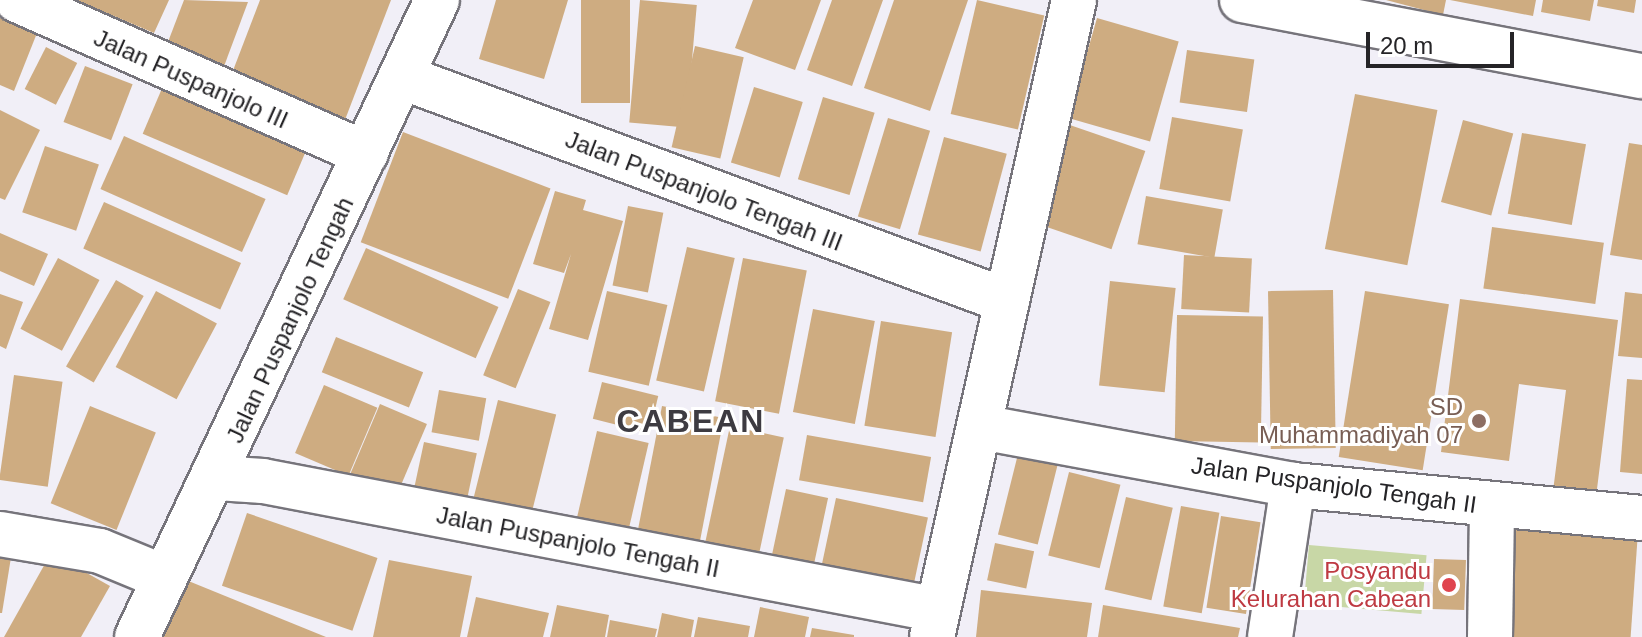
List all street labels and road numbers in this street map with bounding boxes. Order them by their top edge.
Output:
street label: Jalan Puspanjolo III [89,23,293,135]
street label: Jalan Puspanjolo Tengah III [561,125,847,257]
street label: Jalan Puspanjolo Tengah [220,192,360,448]
street label: Jalan Puspanjolo Tengah II [1189,451,1479,519]
street label: Jalan Puspanjolo Tengah II [434,500,722,584]

